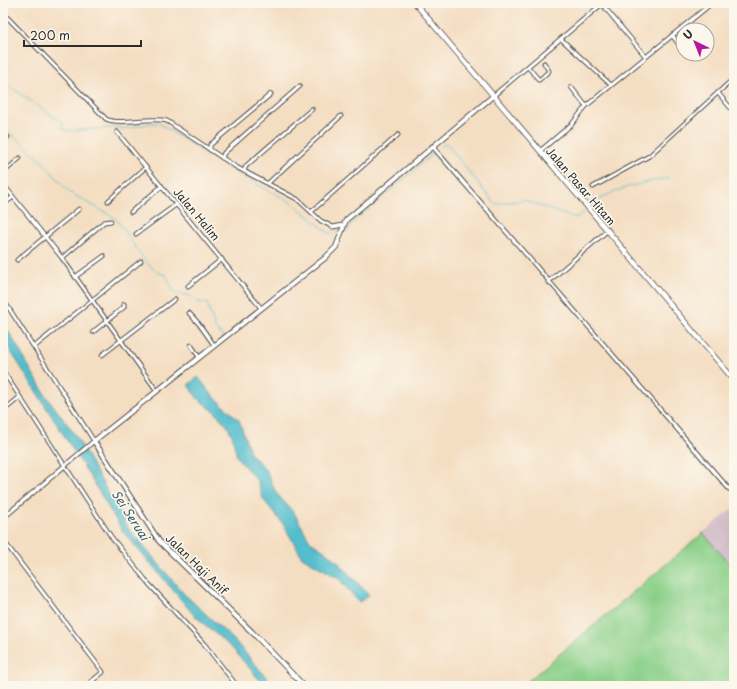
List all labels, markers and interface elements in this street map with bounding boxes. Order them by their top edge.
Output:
scale bar [24,22,141,48]
north arrow [675,22,715,62]
text: U [679,25,697,43]
text: 200 m [30,26,70,44]
street label: Jalan Pasar Hitam [542,143,620,229]
street label: Jalan Halim [170,184,224,244]
water label: Sei Seruai [108,486,155,545]
street label: Jalan Haji Anif [162,530,233,599]

